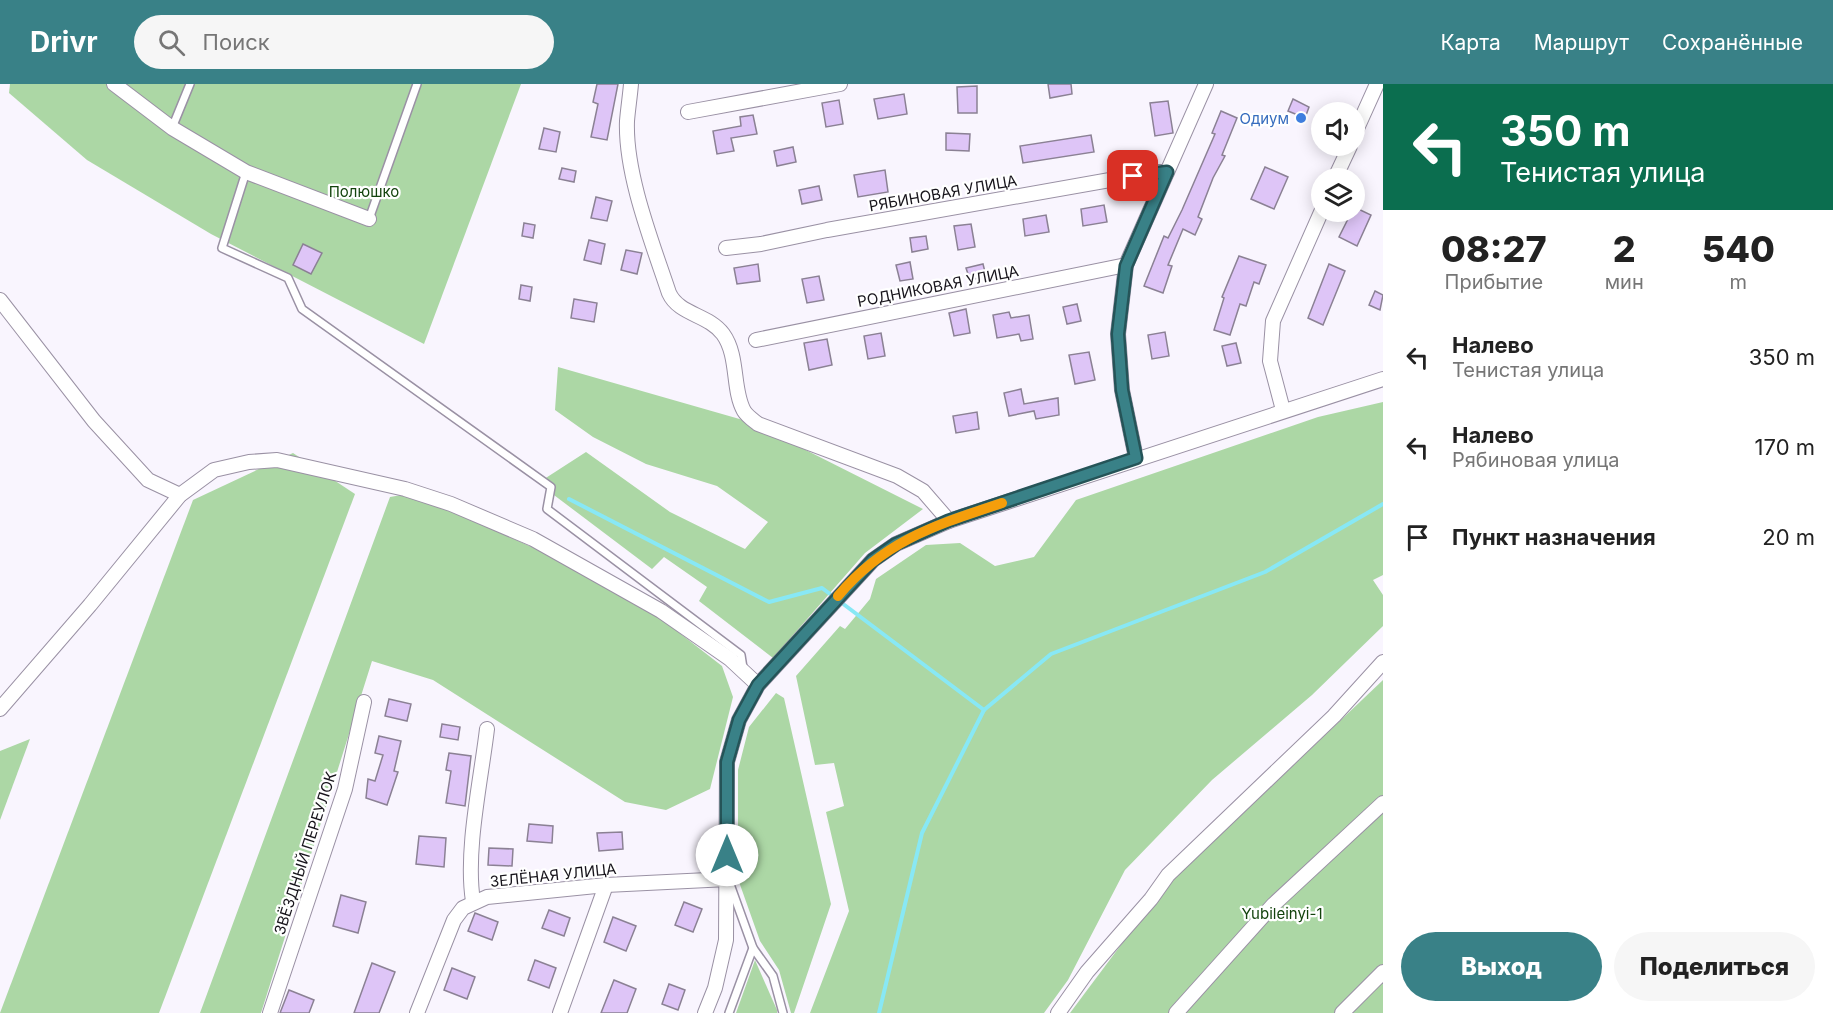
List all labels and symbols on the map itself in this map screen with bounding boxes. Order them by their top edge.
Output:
place label: Одиум [1239,109,1289,128]
marker: Одиум [1294,111,1308,125]
pin [1107,150,1158,201]
street label: РЯБИНОВАЯ УЛИЦА [867,171,1019,215]
park label: Полюшко [329,182,399,201]
street label: РОДНИКОВАЯ УЛИЦА [856,261,1020,311]
street label: ЗВЁЗДНЫЙ ПЕРЕУЛОК [270,769,340,937]
position arrow [695,823,759,887]
street label: ЗЕЛЁНАЯ УЛИЦА [489,859,617,891]
park label: Yubileinyi-1 [1242,904,1323,923]

